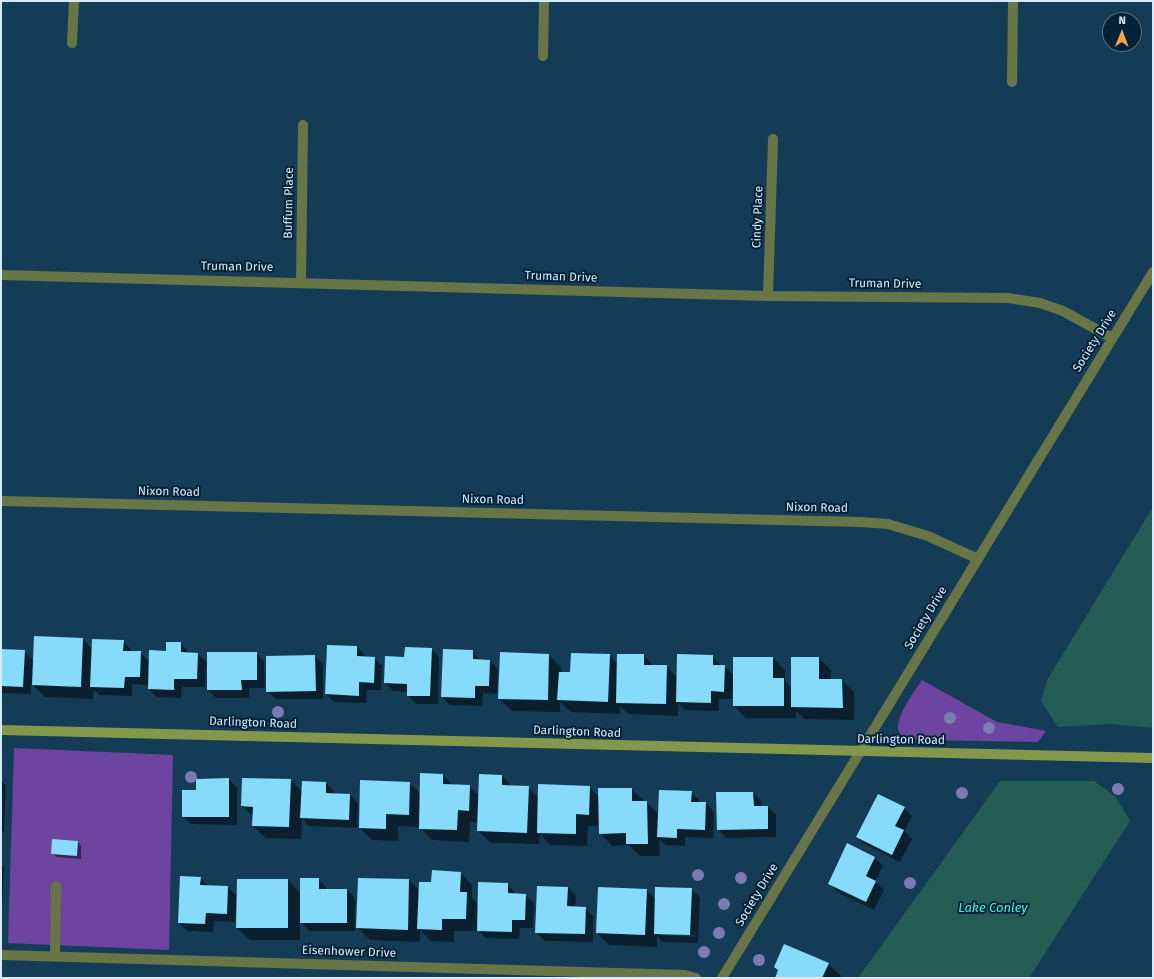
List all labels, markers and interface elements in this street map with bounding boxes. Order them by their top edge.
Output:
north arrow [1102,12,1142,52]
text: N [1118,14,1126,27]
street label: Buffum Place [281,167,297,239]
street label: Cindy Place [750,186,766,248]
street label: Truman Drive [201,259,273,275]
street label: Truman Drive [524,269,598,285]
street label: Truman Drive [849,276,921,292]
street label: Society Drive [1070,307,1120,375]
street label: Nixon Road [138,484,200,500]
street label: Nixon Road [462,492,524,508]
street label: Nixon Road [786,500,848,516]
street label: Society Drive [902,584,950,652]
street label: Darlington Road [209,714,297,732]
street label: Darlington Road [533,723,621,741]
street label: Darlington Road [857,732,945,748]
street label: Society Drive [733,861,781,929]
water label: Lake Conley [958,900,1028,916]
street label: Eisenhower Drive [302,943,396,961]

